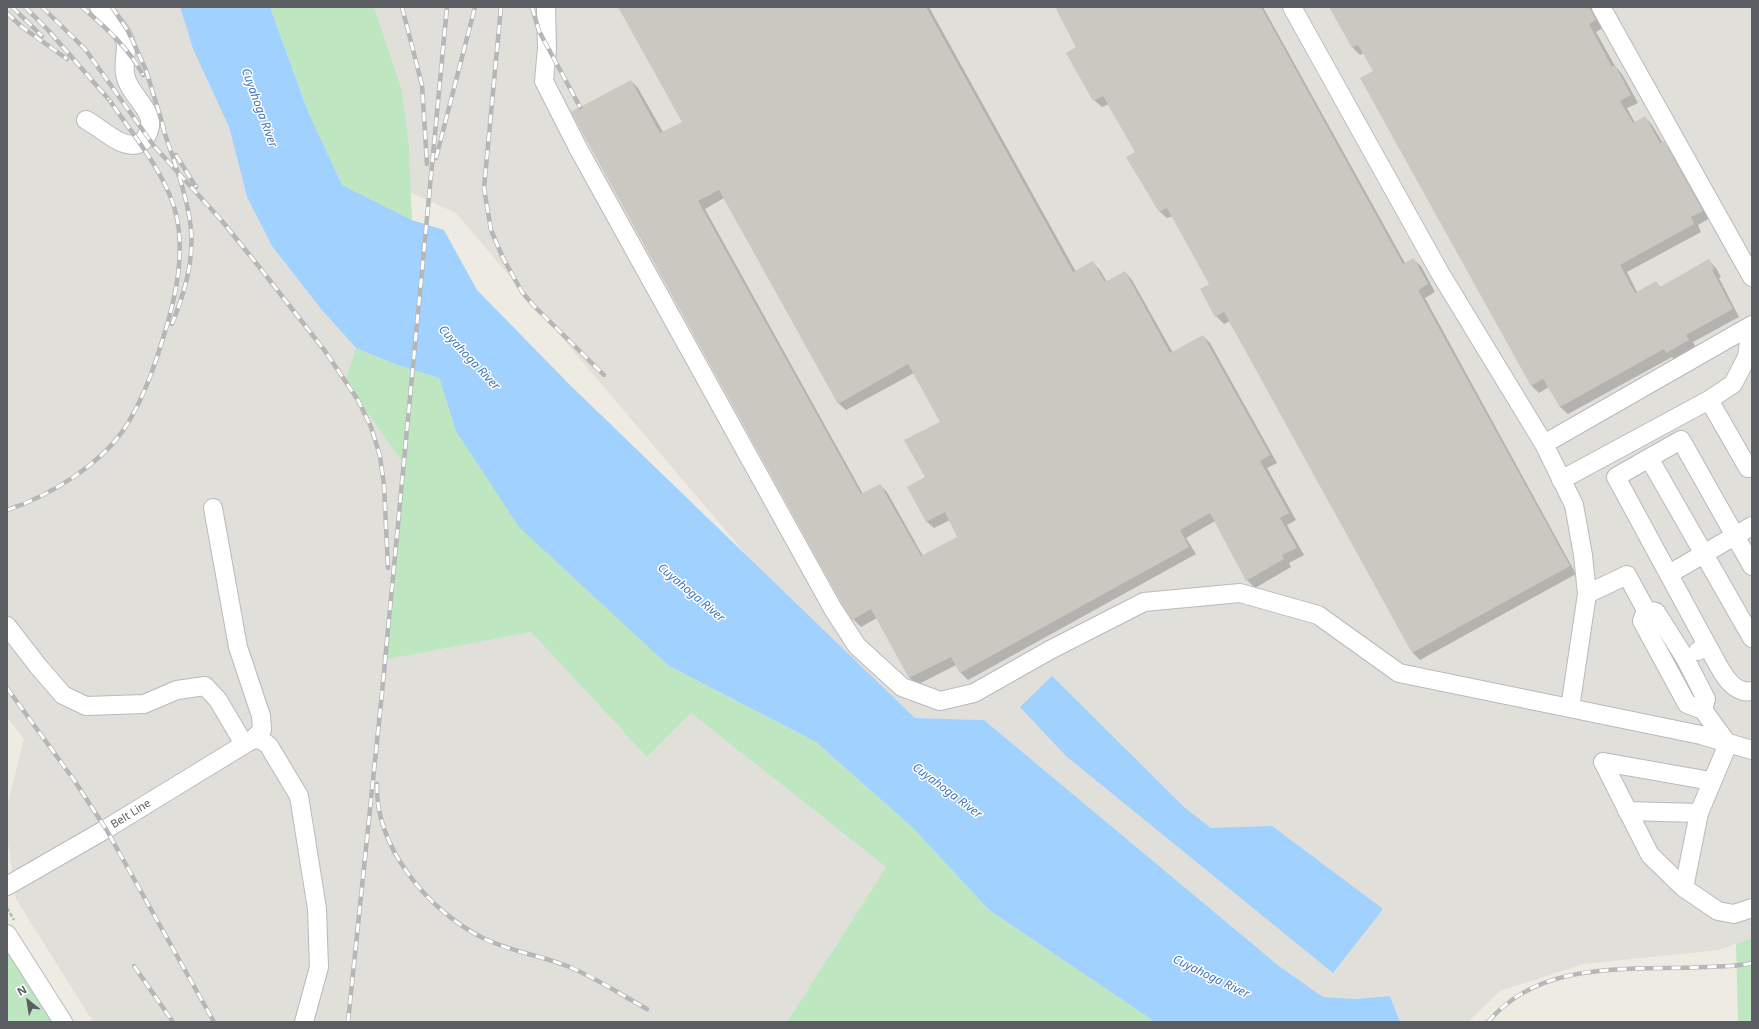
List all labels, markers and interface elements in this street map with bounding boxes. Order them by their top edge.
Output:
water label: Cuyahoga River [238,66,280,150]
water label: Cuyahoga River [435,323,503,393]
water label: Cuyahoga River [654,561,728,625]
water label: Cuyahoga River [909,760,985,822]
street label: Belt Line [109,797,153,831]
water label: Cuyahoga River [1170,952,1252,1002]
north arrow [8,981,48,1021]
text: N [14,981,29,999]

